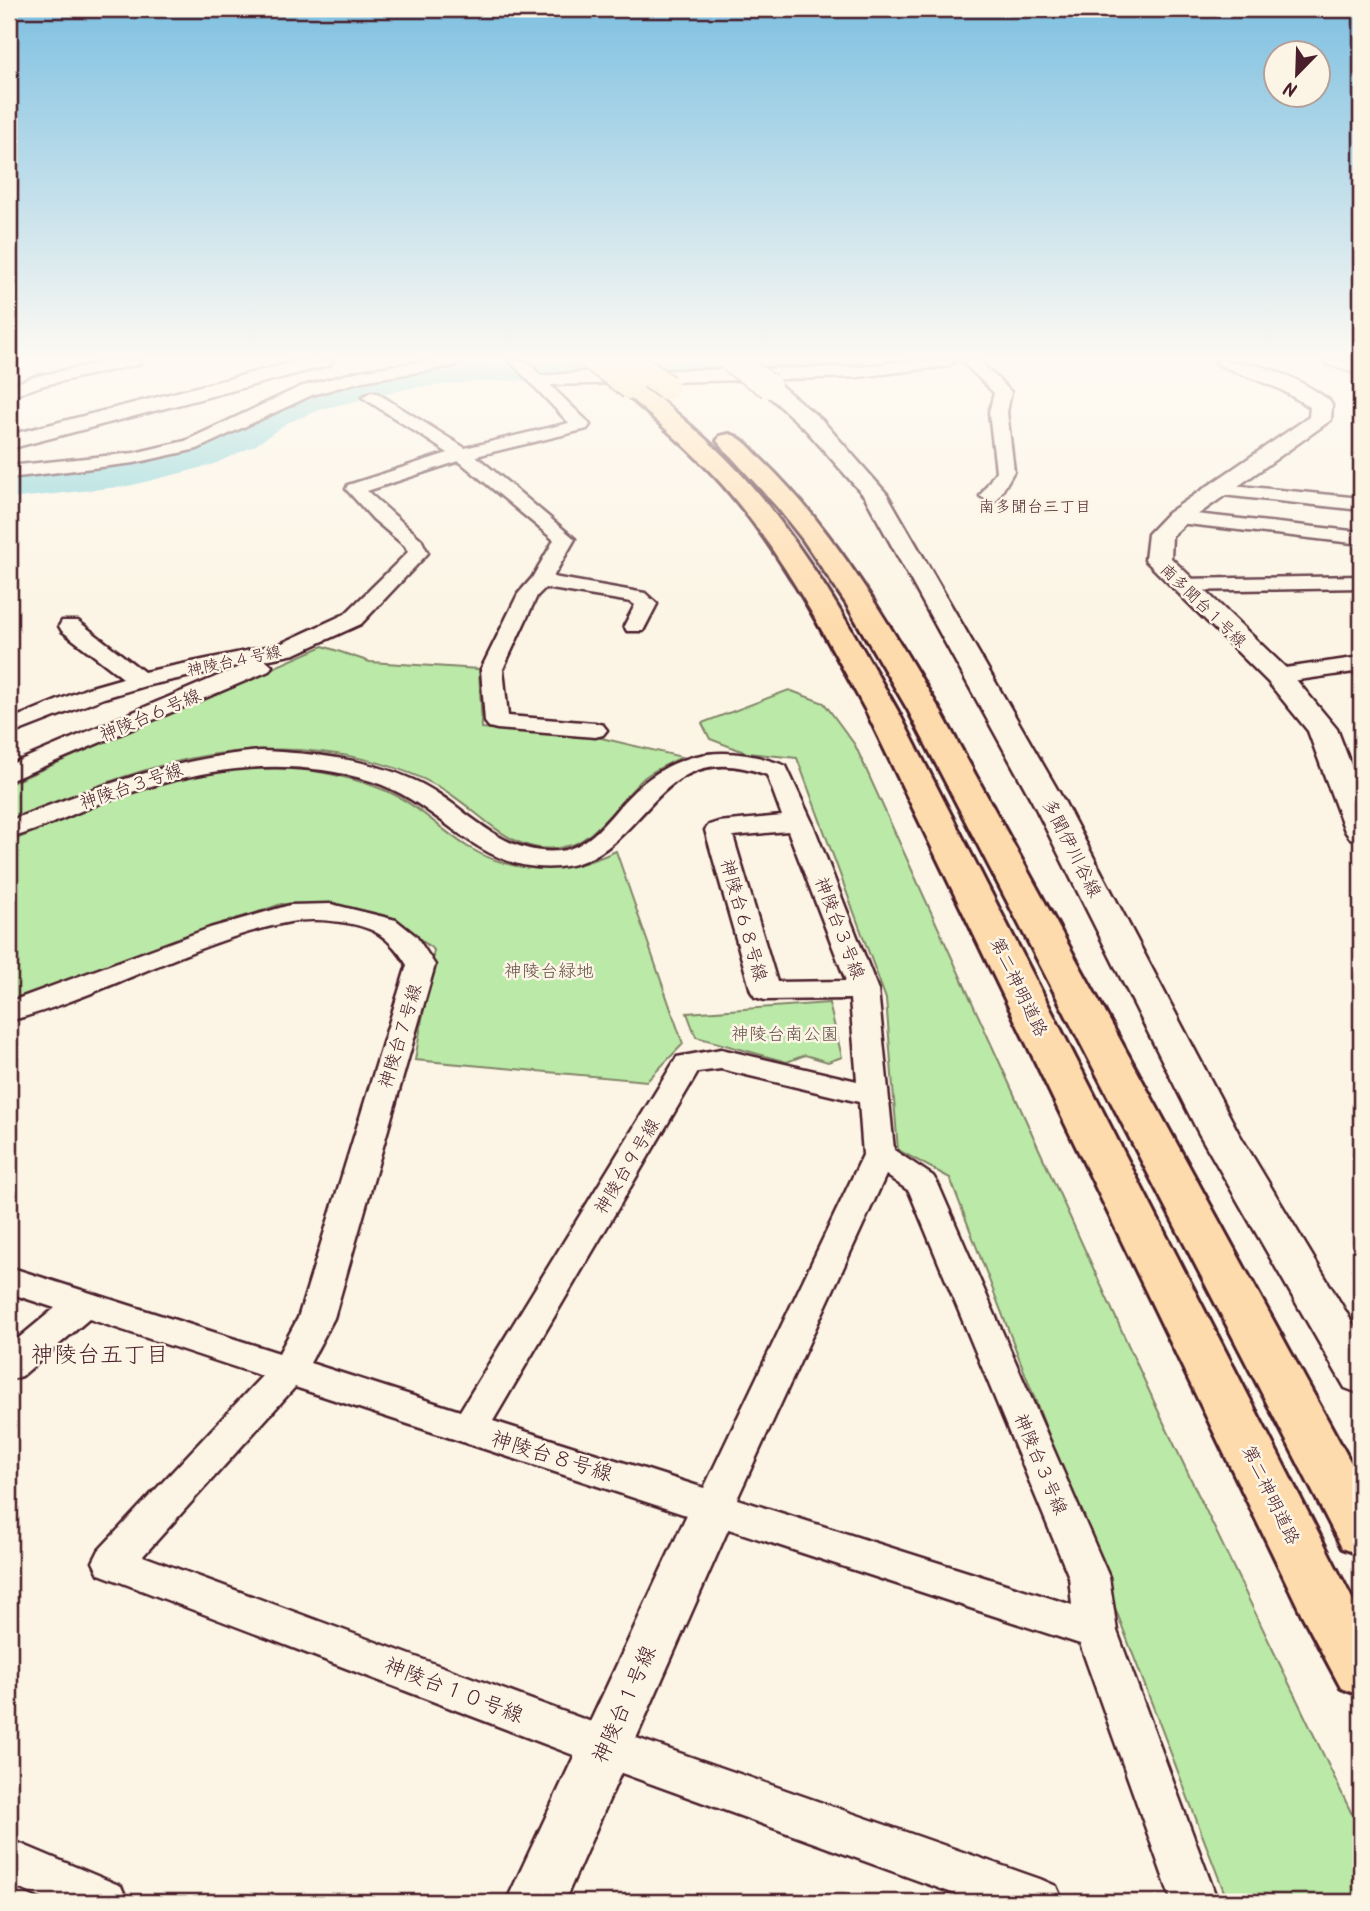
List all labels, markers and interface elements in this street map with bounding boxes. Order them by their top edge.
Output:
north arrow [1262,38,1332,108]
text: N [1280,72,1303,104]
district label: 南多聞台三丁目 [979,495,1091,520]
street label: 南多聞台１号線 [1154,558,1252,654]
street label: 神陵台４号線 [185,639,284,684]
street label: 神陵台６号線 [95,682,206,751]
street label: 神陵台３号線 [76,756,187,819]
street label: 多聞伊川谷線 [1033,794,1108,903]
street label: 神陵台６８号線 [711,856,774,985]
street label: 神陵台３号線 [806,873,871,984]
street label: 第二神明道路 [981,933,1054,1043]
park label: 神陵台緑地 [504,958,594,987]
street label: 神陵台７号線 [372,981,431,1092]
park label: 神陵台南公園 [731,1021,839,1050]
street label: 神陵台９号線 [588,1113,669,1221]
district label: 神陵台五丁目 [31,1338,169,1374]
street label: 神陵台３号線 [1005,1409,1074,1520]
street label: 神陵台８号線 [486,1423,617,1492]
street label: 第二神明道路 [1233,1441,1306,1551]
street label: 神陵台１号線 [585,1640,666,1769]
street label: 神陵台１０号線 [379,1650,528,1733]

